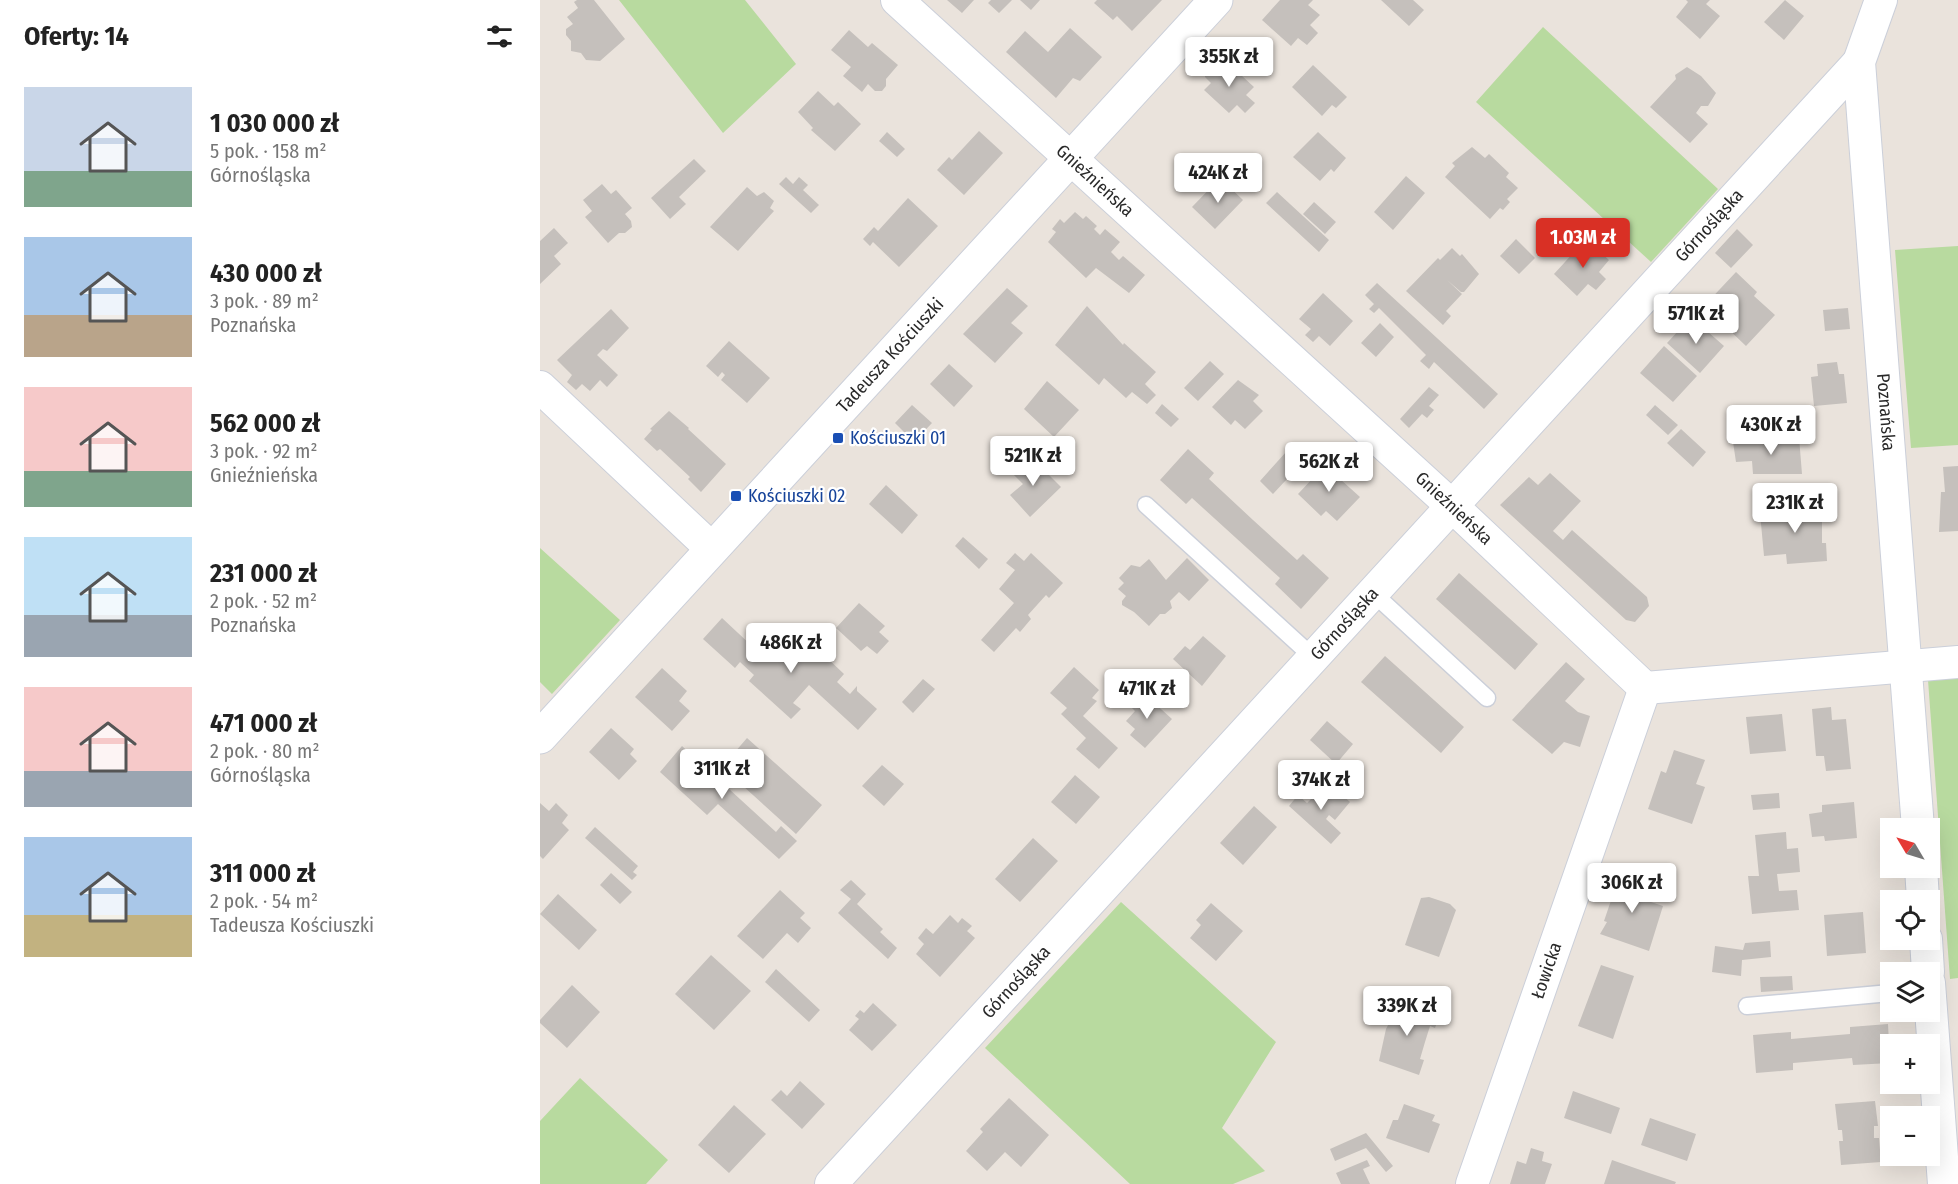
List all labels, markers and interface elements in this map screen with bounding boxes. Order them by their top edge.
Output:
icon: filters [483,20,516,53]
text: Oferty: 14 [24,21,129,52]
pin: 355K zł [1174,37,1284,88]
text: 355K zł [1199,44,1259,68]
text: 1 030 000 zł [210,108,339,139]
icon: home [72,111,144,183]
text: 5 pok. · 158 m² [210,139,327,163]
street label: Gnieźnieńska [1052,140,1139,222]
pin: 424K zł [1163,153,1273,204]
text: 424K zł [1188,160,1248,184]
text: Górnośląska [210,163,311,187]
street label: Górnośląska [1670,184,1748,266]
pin: 1.03M zł [1521,218,1645,269]
text: 1.03M zł [1550,225,1616,249]
text: 430 000 zł [210,258,322,289]
icon: home [72,261,144,333]
text: 3 pok. · 89 m² [210,289,319,313]
street label: Tadeusza Kościuszki [832,293,948,417]
pin: 571K zł [1641,294,1751,345]
text: 571K zł [1668,301,1724,325]
text: Poznańska [210,313,296,337]
street label: Poznańska [1872,373,1900,452]
pin: 430K zł [1716,405,1826,456]
text: 562 000 zł [210,408,321,439]
icon: home [72,411,144,483]
text: 430K zł [1741,412,1801,436]
place label: Kościuszki 01 [850,427,946,449]
marker: Kościuszki 01 [831,431,845,445]
pin: 521K zł [978,436,1088,487]
text: 3 pok. · 92 m² [210,439,318,463]
pin: 562K zł [1274,442,1384,493]
text: 521K zł [1004,443,1062,467]
text: 562K zł [1299,449,1359,473]
text: Gnieźnieńska [210,463,318,487]
street label: Gnieźnieńska [1411,467,1497,550]
pin: 231K zł [1740,483,1850,534]
place label: Kościuszki 02 [748,485,845,507]
marker: Kościuszki 02 [729,489,743,503]
text: 231K zł [1766,490,1824,514]
text: 231 000 zł [210,558,317,589]
icon: home [72,561,144,633]
street label: Górnośląska [1306,583,1383,665]
text: 2 pok. · 52 m² [210,589,317,613]
text: Poznańska [210,613,296,637]
pin: 486K zł [736,623,846,674]
text: 486K zł [760,630,822,654]
pin: 471K zł [1092,669,1202,720]
text: 471K zł [1118,676,1176,700]
text: 471 000 zł [210,708,317,739]
icon: home [72,711,144,783]
text: 2 pok. · 80 m² [210,739,320,763]
pin: 311K zł [667,749,777,800]
text: 311K zł [694,756,750,780]
pin: 374K zł [1266,760,1376,811]
text: Górnośląska [210,763,311,787]
text: 374K zł [1292,767,1350,791]
north arrow [1880,818,1940,878]
map controls [1880,818,1940,1166]
text: 311 000 zł [210,858,316,889]
icon: home [72,861,144,933]
pin: 306K zł [1577,863,1687,914]
text: 306K zł [1601,870,1663,894]
text: 2 pok. · 54 m² [210,889,318,913]
button: locate [1880,890,1940,950]
text: Tadeusza Kościuszki [210,913,374,937]
street label: Łowicka [1526,939,1566,1002]
street label: Górnośląska [977,941,1055,1023]
button: layers [1880,962,1940,1022]
pin: 339K zł [1352,986,1462,1037]
text: 339K zł [1377,993,1437,1017]
button: + [1880,1034,1940,1094]
button: − [1880,1106,1940,1166]

